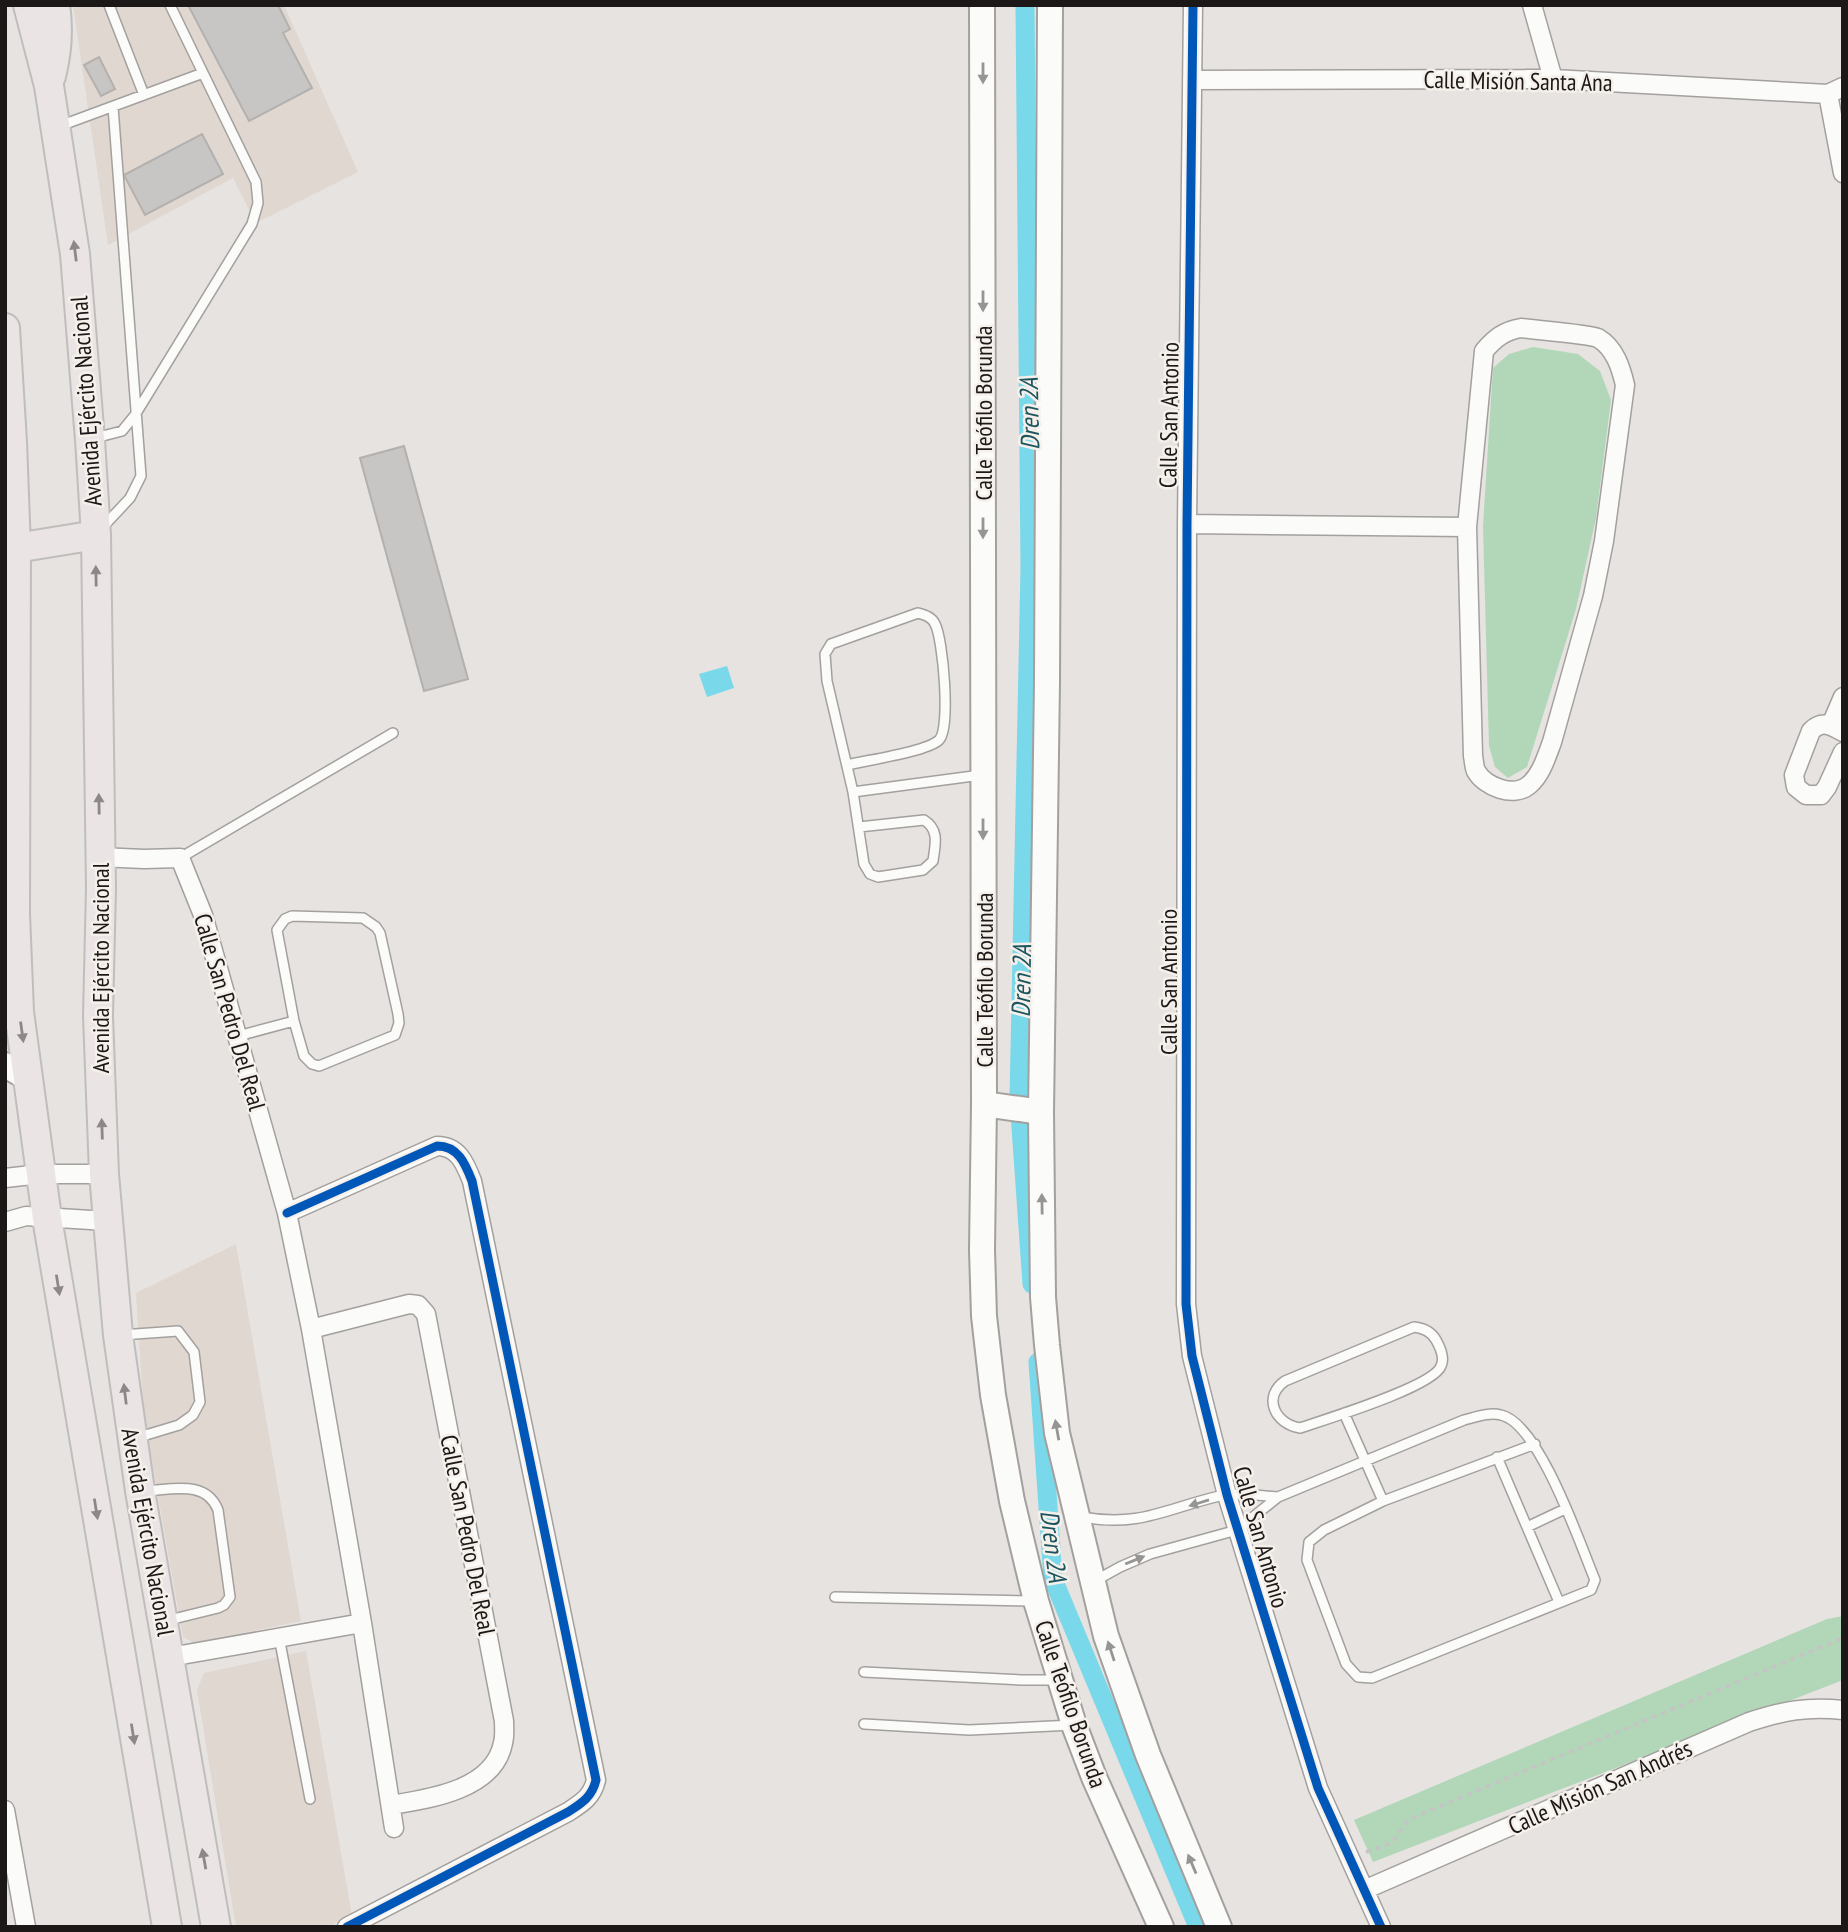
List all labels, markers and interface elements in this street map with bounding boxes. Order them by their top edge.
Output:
one-way arrow [977,63,989,85]
street label: Calle Misión Santa Ana [1423,64,1613,98]
one-way arrow [69,240,80,262]
one-way arrow [977,290,989,312]
street label: Avenida Ejército Nacional [63,294,109,507]
street label: Calle Teófilo Borunda [968,326,999,500]
street label: Calle San Antonio [1152,342,1186,488]
water label: Dren 2A [1012,377,1046,451]
one-way arrow [977,518,989,540]
one-way arrow [90,565,102,587]
one-way arrow [93,792,105,814]
one-way arrow [977,819,989,841]
street label: Avenida Ejército Nacional [85,862,116,1073]
street label: Calle Teófilo Borunda [969,893,1000,1067]
street label: Calle San Antonio [1153,909,1184,1055]
street label: Calle San Pedro Del Real [187,910,273,1114]
water label: Dren 2A [1004,944,1038,1018]
one-way arrow [17,1022,28,1044]
one-way arrow [97,1118,108,1140]
one-way arrow [1036,1193,1048,1215]
one-way arrow [53,1274,64,1296]
one-way arrow [120,1383,131,1405]
one-way arrow [1051,1419,1062,1441]
street label: Avenida Ejército Nacional [114,1426,182,1639]
street label: Calle San Pedro Del Real [433,1432,503,1638]
street label: Calle San Antonio [1226,1463,1296,1611]
one-way arrow [91,1498,102,1520]
one-way arrow [1188,1498,1209,1508]
water label: Dren 2A [1033,1508,1075,1585]
one-way arrow [1125,1555,1146,1566]
street label: Calle Teófilo Borunda [1028,1616,1114,1792]
one-way arrow [1105,1641,1116,1662]
one-way arrow [128,1723,139,1745]
street label: Calle Misión San Andrés [1503,1733,1697,1841]
one-way arrow [198,1848,209,1870]
one-way arrow [1186,1854,1198,1874]

